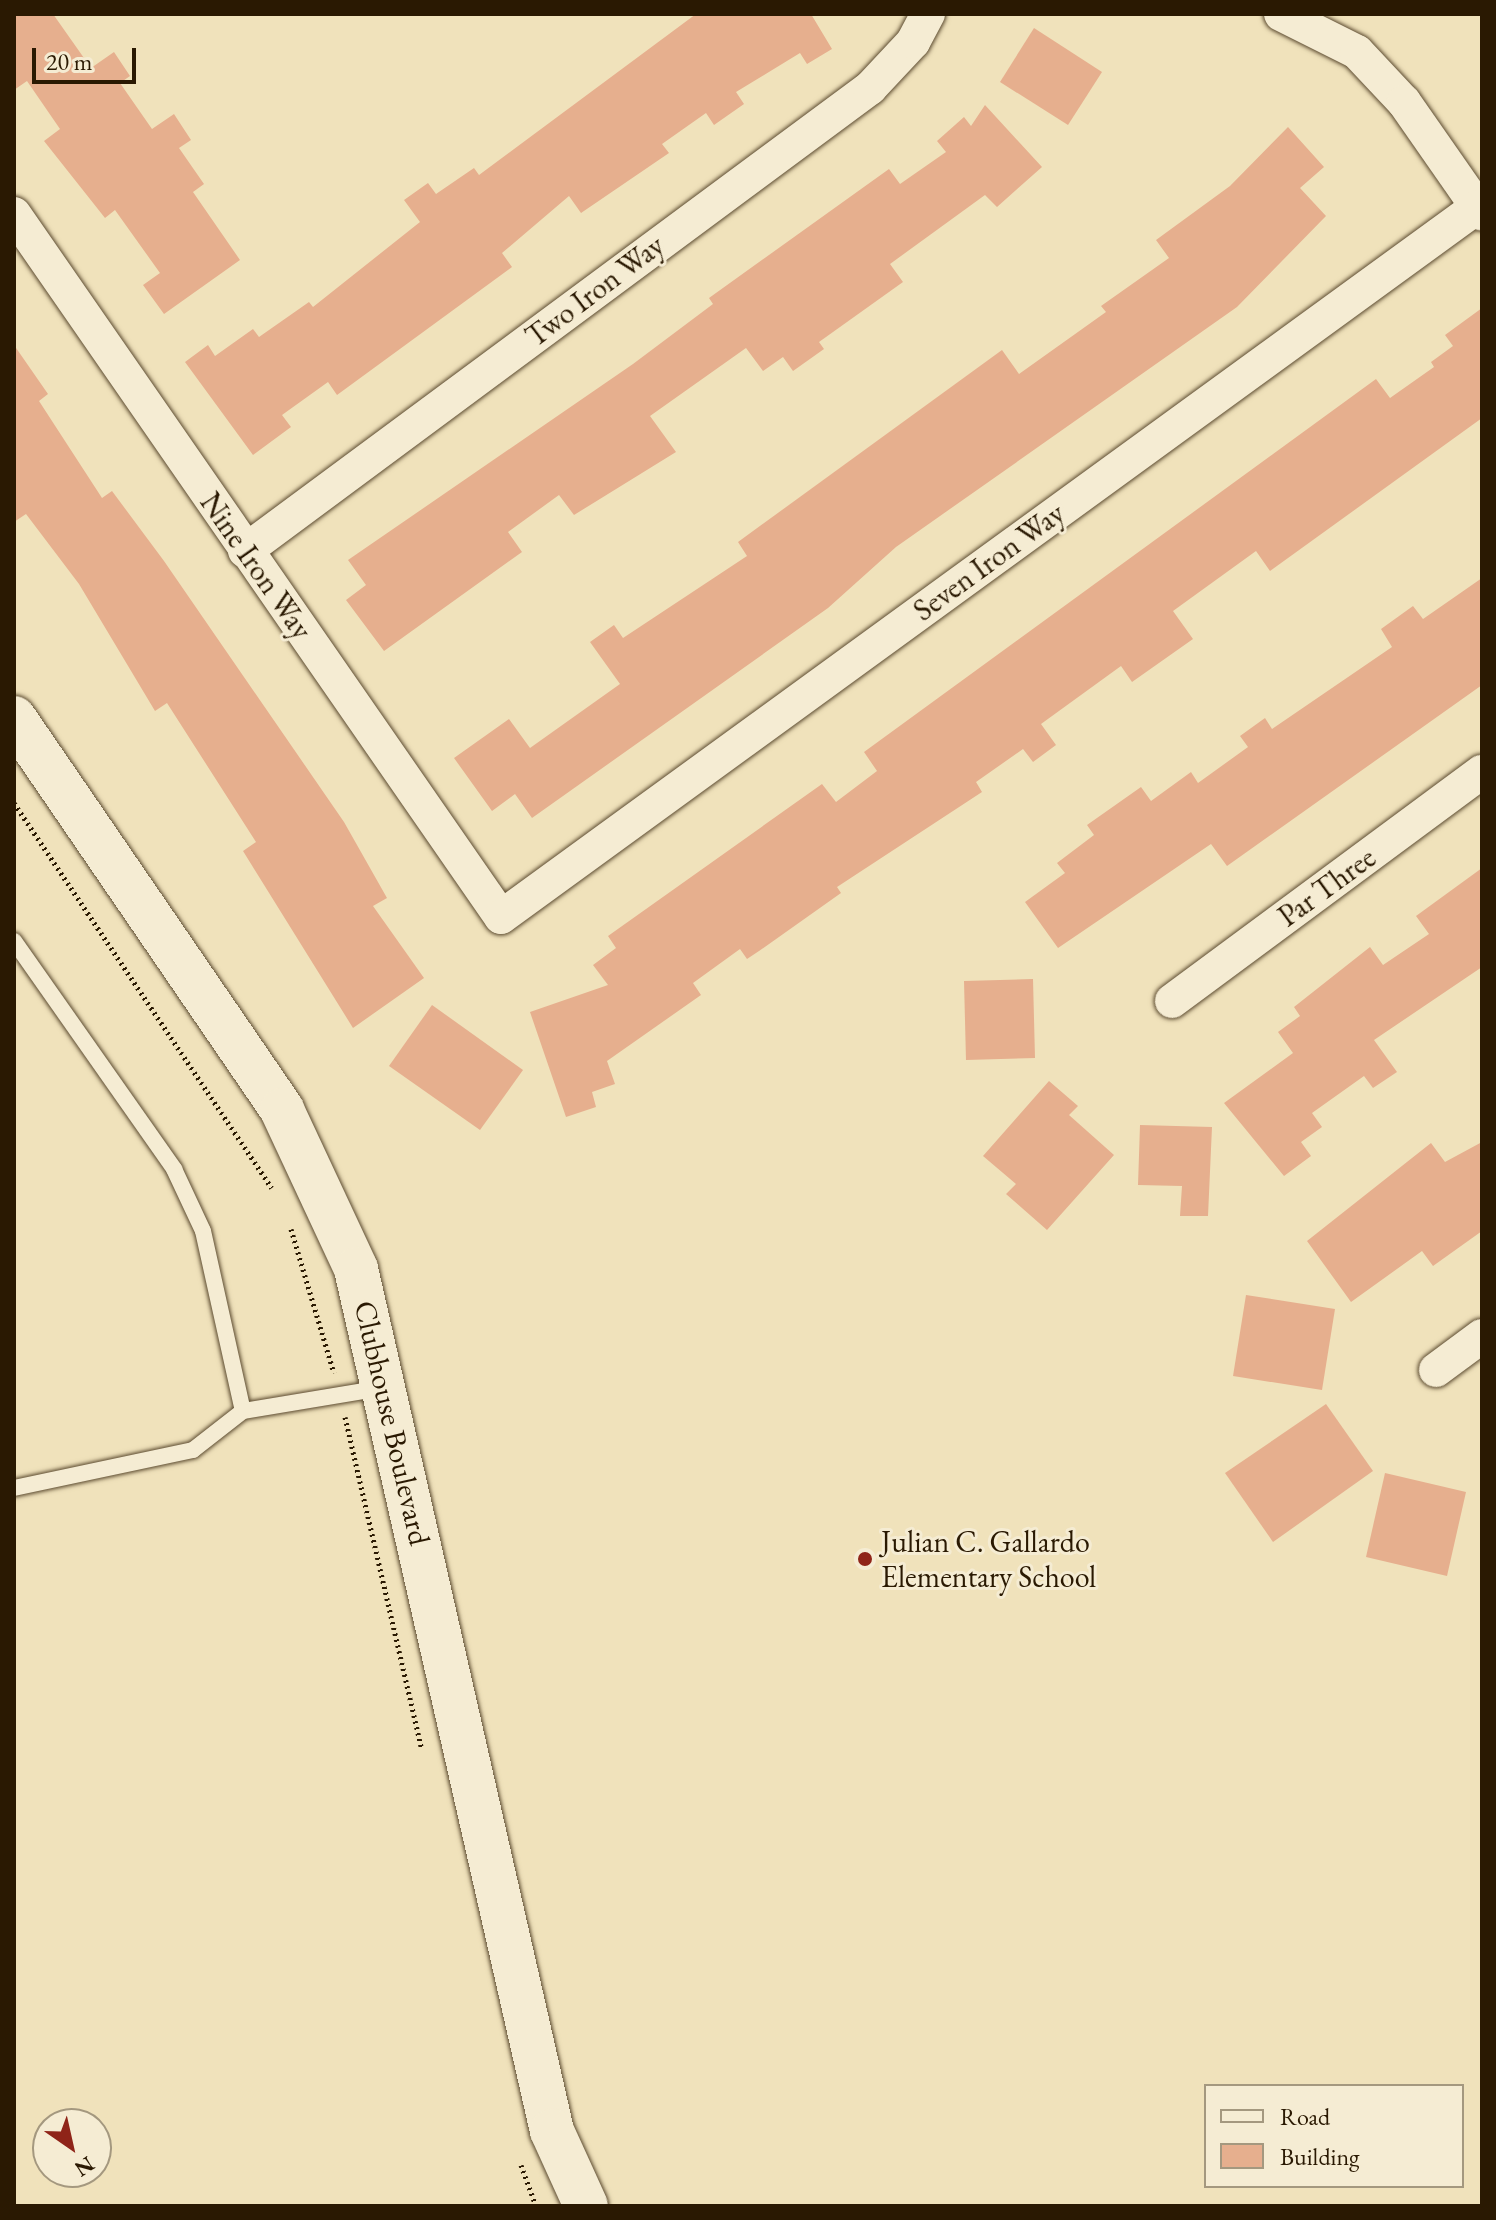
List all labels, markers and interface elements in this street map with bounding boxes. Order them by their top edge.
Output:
scale bar [36,32,140,82]
text: 20 m [46,46,93,77]
street label: Two Iron Way [519,227,671,355]
street label: Nine Iron Way [192,486,320,646]
street label: Seven Iron Way [907,495,1071,629]
street label: Par Three [1271,840,1383,934]
street label: Clubhouse Boulevard [346,1297,438,1549]
place label: Julian C. Gallardo Elementary School [881,1524,1096,1594]
marker: Julian C. Gallardo Elementary School [856,1550,874,1568]
legend [1204,2084,1464,2188]
text: Road [1280,2101,1330,2132]
north arrow [32,2108,112,2188]
text: Building [1280,2141,1360,2172]
text: N [69,2150,100,2184]

